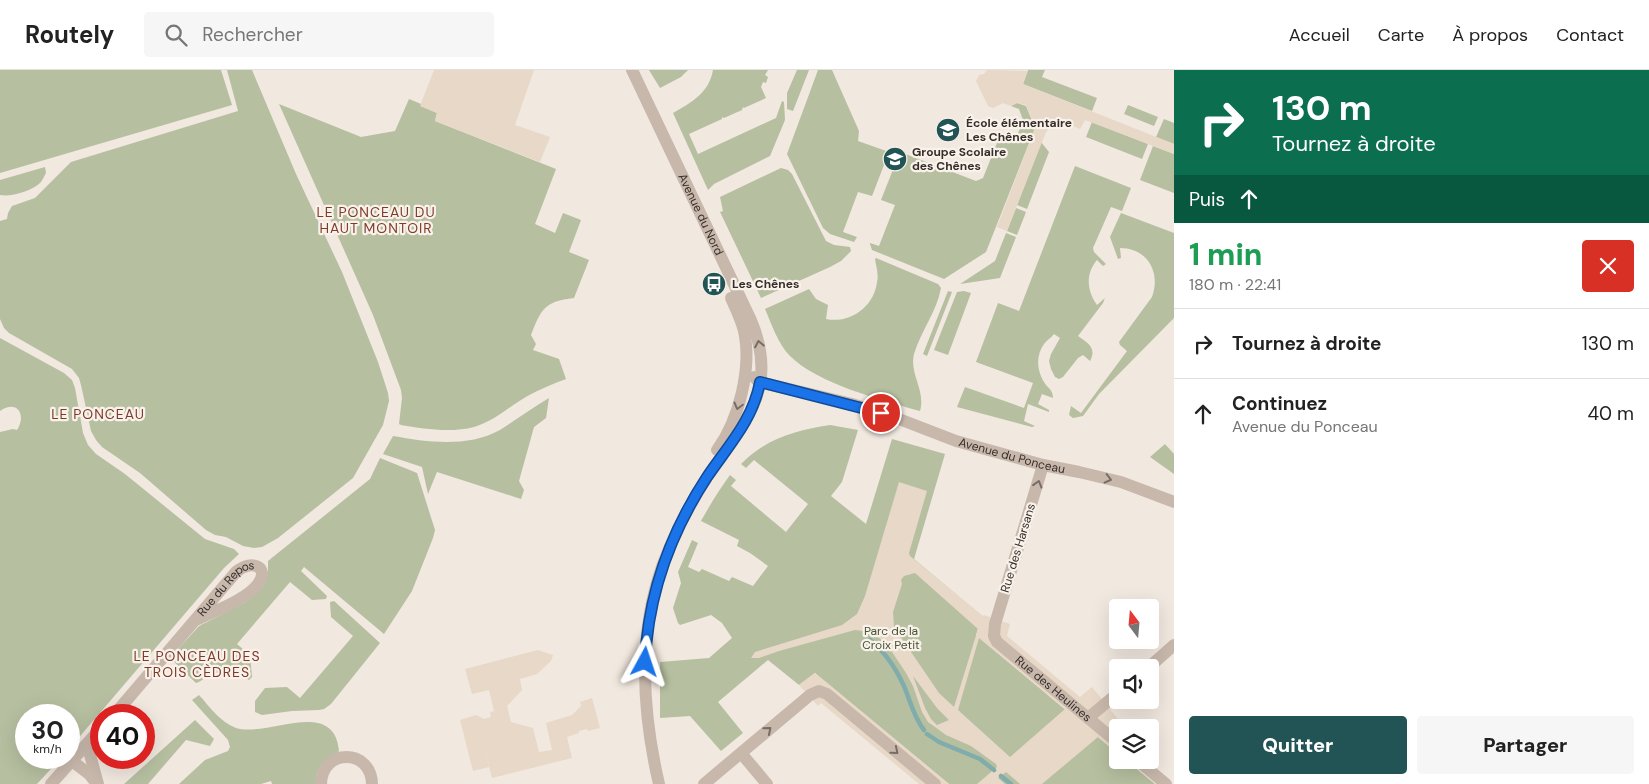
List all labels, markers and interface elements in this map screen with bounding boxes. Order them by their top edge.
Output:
search box [144,12,494,57]
text: Routely [25,19,114,50]
icon: search [162,21,190,49]
text: Rechercher [202,22,303,47]
text: Accueil [1289,23,1350,47]
text: Carte [1378,23,1424,47]
text: À propos [1452,23,1528,47]
text: Contact [1556,23,1624,47]
text: 130 m [1272,85,1372,131]
icon: right [1189,90,1254,155]
place label: École élémentaire Les Chênes [966,115,1072,145]
school or university icon: École élémentaire Les Chênes [935,117,961,143]
text: Tournez à droite [1272,129,1436,158]
place label: Groupe Scolaire des Chênes [912,144,1006,174]
school or university icon: Groupe Scolaire des Chênes [882,146,908,172]
street label: Avenue du Nord [674,171,727,258]
icon: ahead [1235,185,1263,213]
text: Puis [1189,187,1225,212]
district label: LE PONCEAU DU HAUT MONTOIR [316,203,436,237]
text: 1 min [1189,235,1262,274]
button: close [1582,240,1634,292]
bus stop icon: Les Chênes [701,271,727,297]
text: 180 m · 22:41 [1189,274,1281,295]
place label: Les Chênes [732,276,799,292]
icon: right [1189,330,1217,358]
text: Tournez à droite [1232,331,1382,356]
text: 130 m [1582,331,1634,356]
one-way arrow [754,340,764,349]
text: Continuez [1232,391,1327,416]
pin [860,392,902,434]
icon: arrive [867,399,895,427]
icon: ahead [1189,400,1217,428]
text: 40 m [1587,401,1634,426]
one-way arrow [733,402,744,411]
district label: LE PONCEAU [51,405,145,423]
text: Avenue du Ponceau [1232,416,1378,437]
street label: Avenue du Ponceau [957,434,1067,477]
one-way arrow [1104,473,1113,484]
one-way arrow [1032,480,1042,489]
street label: Rue des Harsans [997,502,1039,594]
street label: Rue du Repos [194,557,255,620]
north arrow [1109,599,1159,649]
map controls [1109,599,1159,769]
park label: Parc de la Croix Petit [862,623,920,653]
position arrow [618,635,670,687]
district label: LE PONCEAU DES TROIS CÈDRES [133,647,261,681]
street label: Rue des Heulines [1012,652,1095,725]
button: sound [1109,659,1159,709]
speed limit sign: 40 [90,704,155,769]
text: 30 [31,714,64,747]
button: Quitter [1189,716,1407,774]
button: Partager [1417,716,1634,774]
button: layers [1109,719,1159,769]
one-way arrow [762,727,771,736]
text: km/h [33,741,62,757]
one-way arrow [890,746,899,755]

